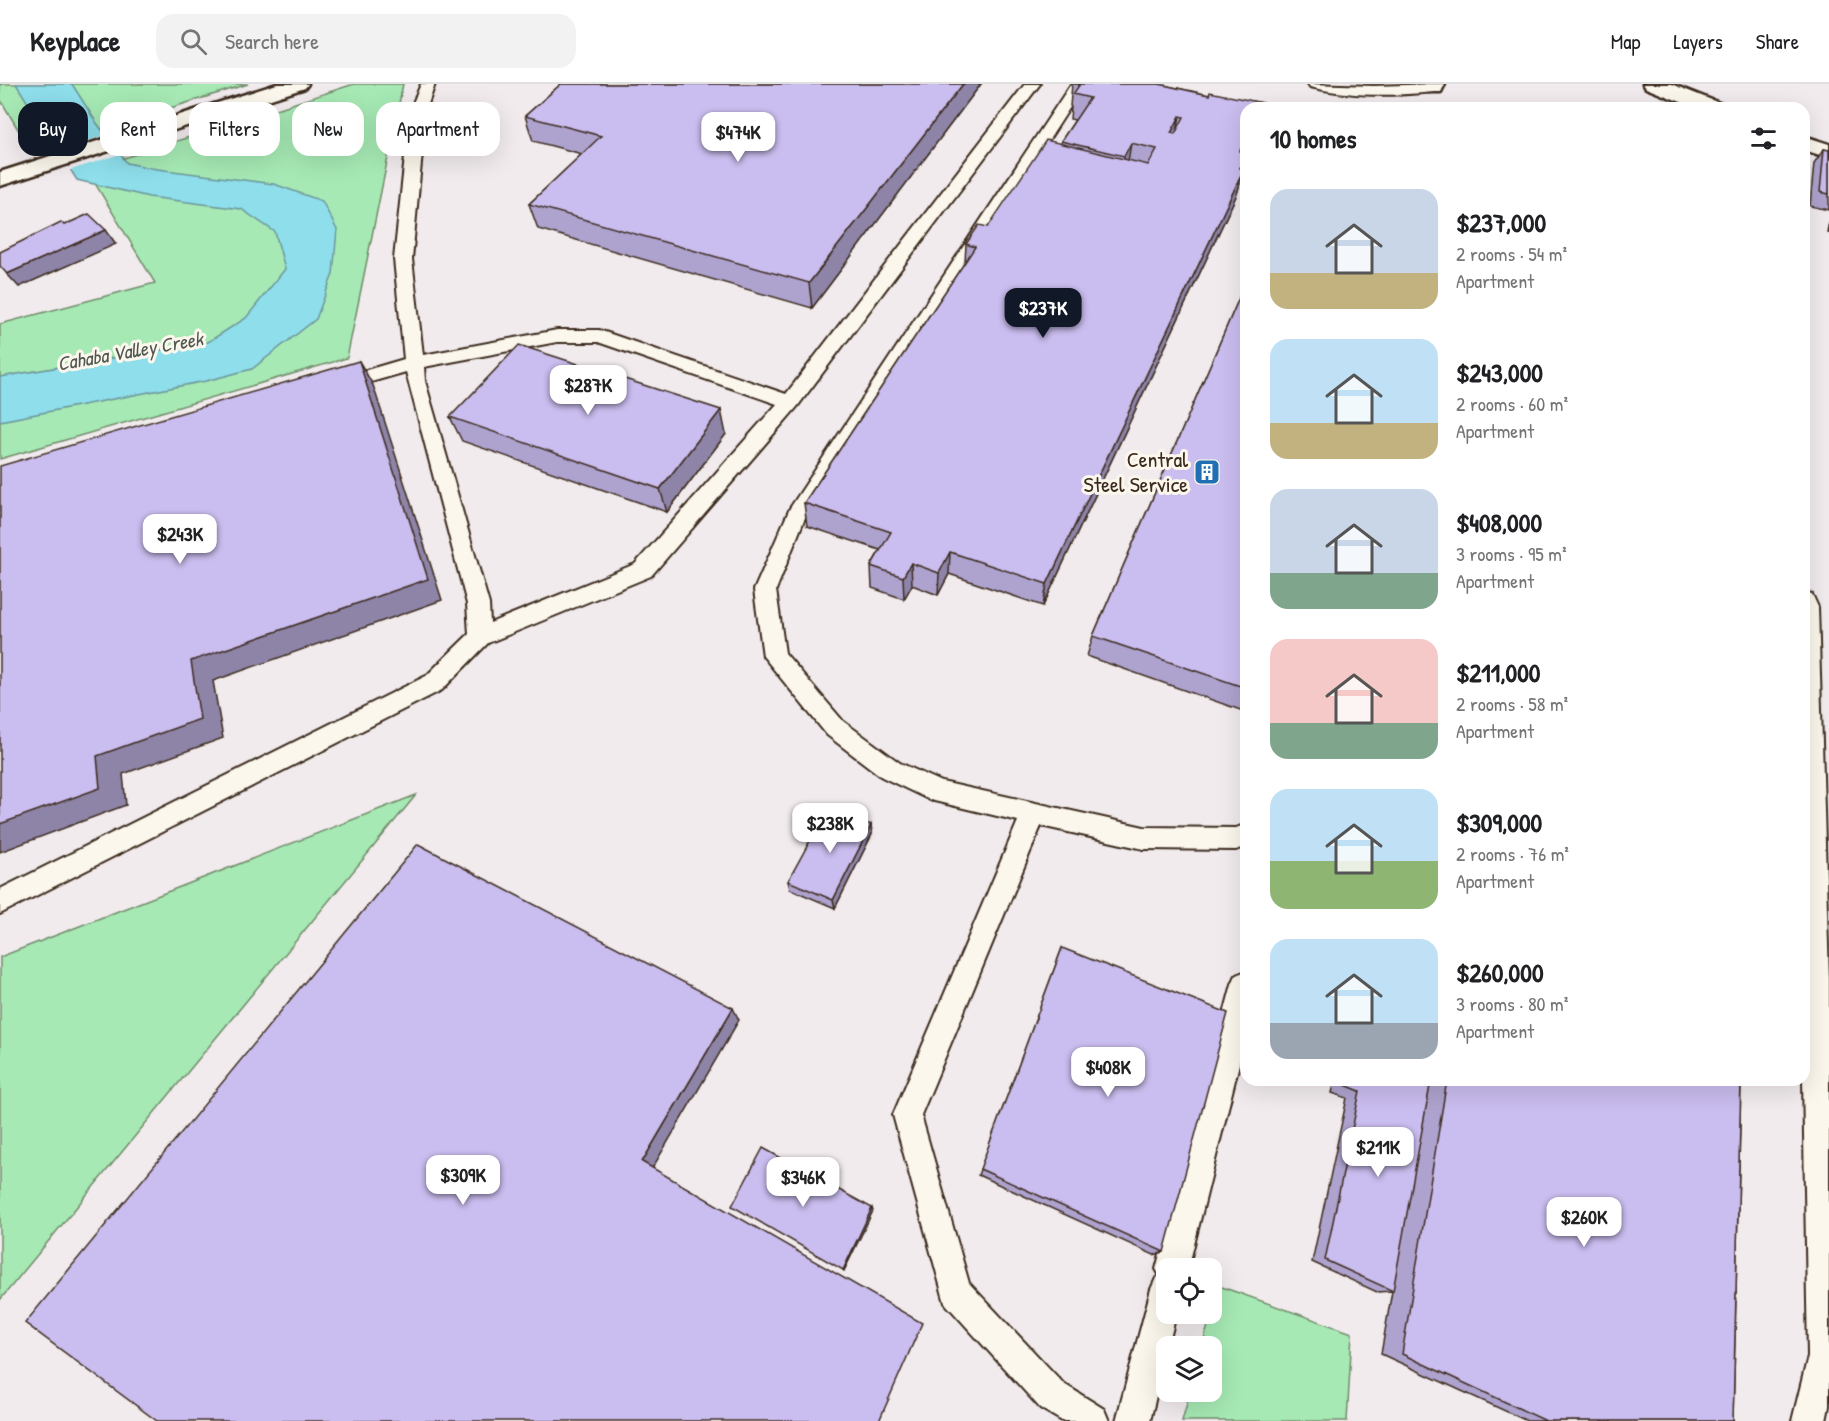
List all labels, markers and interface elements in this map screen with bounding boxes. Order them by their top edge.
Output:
search box [156,14,576,68]
text: Keyplace [30,22,120,60]
icon: search [177,25,210,58]
text: Search here [225,26,319,56]
text: Map [1611,27,1640,56]
text: Layers [1673,27,1723,56]
text: Share [1756,27,1799,56]
chip: Buy [18,102,88,156]
chip: Rent [100,102,177,156]
chip: Filters [189,102,280,156]
chip: New [292,102,364,156]
chip: Apartment [376,102,500,156]
pin: $474K [696,112,780,163]
text: $474K [715,118,761,145]
text: 10 homes [1270,121,1357,156]
icon: filters [1747,122,1780,155]
text: $237,000 [1456,205,1546,240]
icon: home [1318,213,1390,285]
text: 2 rooms · 54 m² [1456,240,1567,267]
text: Apartment [1456,267,1534,294]
pin: $237K [1001,288,1085,339]
text: $237K [1019,294,1067,321]
water label: Cahaba Valley Creek [55,324,207,378]
text: $243,000 [1456,355,1543,390]
icon: home [1318,363,1390,435]
pin: $287K [546,365,630,416]
text: $287K [564,371,612,398]
text: 2 rooms · 60 m² [1456,390,1568,417]
text: Apartment [1456,417,1534,444]
place label: Central Steel Service [1084,444,1188,499]
building icon: Central Steel Service [1192,457,1222,487]
text: $408,000 [1456,505,1542,540]
icon: home [1318,513,1390,585]
pin: $243K [138,514,222,565]
text: $243K [157,520,203,547]
text: 3 rooms · 95 m² [1456,540,1566,567]
text: Apartment [1456,567,1534,594]
text: $211,000 [1456,655,1540,690]
icon: home [1318,663,1390,735]
text: 2 rooms · 58 m² [1456,690,1568,717]
text: Apartment [1456,717,1534,744]
pin: $238K [788,803,872,854]
text: $309,000 [1456,805,1542,840]
text: $238K [806,809,854,836]
icon: home [1318,813,1390,885]
text: 2 rooms · 76 m² [1456,840,1569,867]
text: Apartment [1456,867,1534,894]
text: $260,000 [1456,955,1544,990]
icon: home [1318,963,1390,1035]
text: 3 rooms · 80 m² [1456,990,1568,1017]
text: Apartment [1456,1017,1534,1044]
pin: $408K [1066,1047,1150,1098]
text: $408K [1085,1053,1131,1080]
pin: $211K [1336,1127,1420,1178]
text: $211K [1356,1133,1400,1160]
pin: $309K [421,1155,505,1206]
pin: $346K [761,1157,845,1208]
text: $309K [440,1161,486,1188]
text: $346K [780,1163,826,1190]
pin: $260K [1542,1197,1626,1248]
text: $260K [1561,1203,1607,1230]
map controls [1156,1258,1222,1402]
button: locate [1156,1258,1222,1324]
button: layers [1156,1336,1222,1402]

